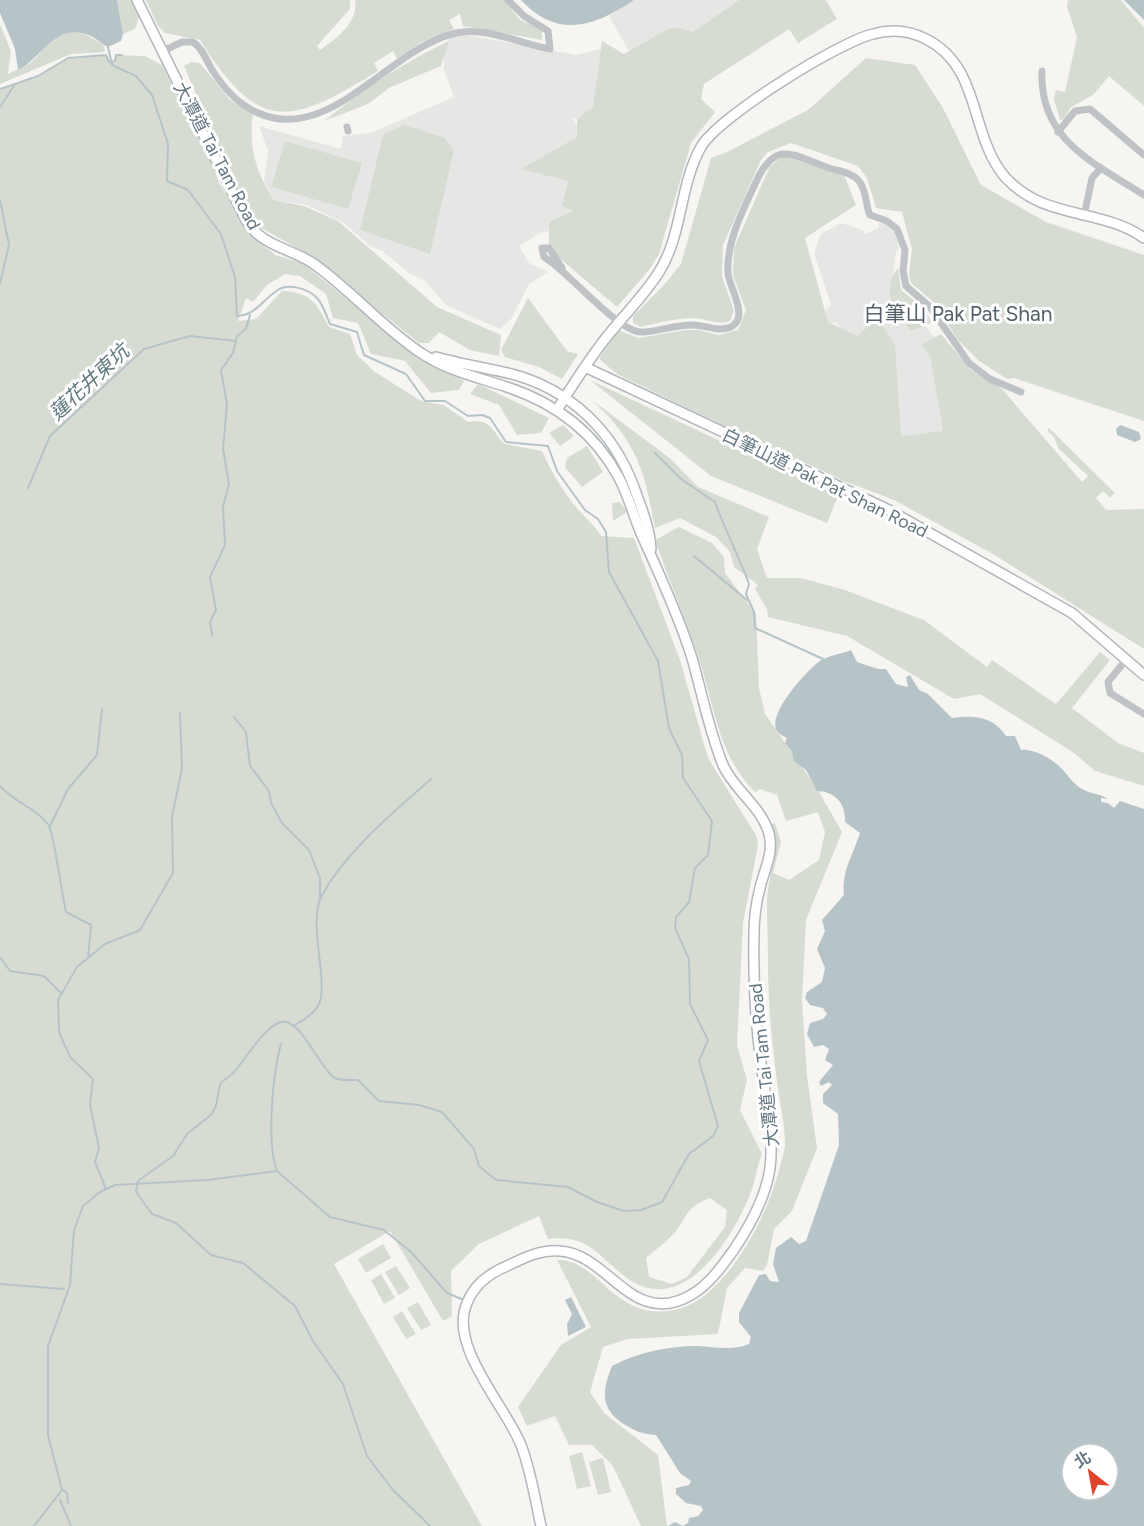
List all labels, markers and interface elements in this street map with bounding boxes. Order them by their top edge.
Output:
street label: 大潭道 Tai Tam Road [169,78,265,234]
district label: 白筆山 Pak Pat Shan [863,301,1053,326]
water label: 蓮花井東坑 [44,337,136,425]
street label: 白筆山道 Pak Pat Shan Road [719,424,931,542]
street label: 大潭道 Tai Tam Road [744,982,784,1148]
north arrow [1060,1442,1120,1502]
text: 北 [1071,1447,1094,1472]

